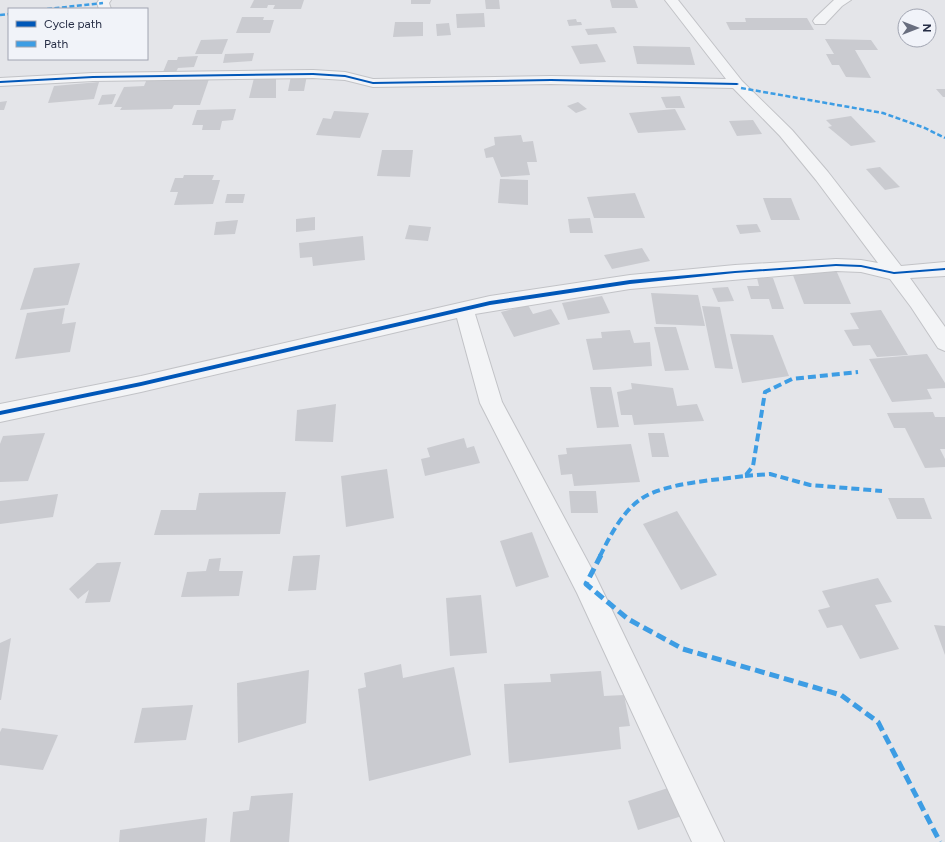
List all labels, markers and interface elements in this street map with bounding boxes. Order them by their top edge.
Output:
legend [8,8,148,60]
north arrow [897,8,937,48]
text: Cycle path [44,17,102,31]
text: N [920,24,933,32]
text: Path [44,37,68,51]

